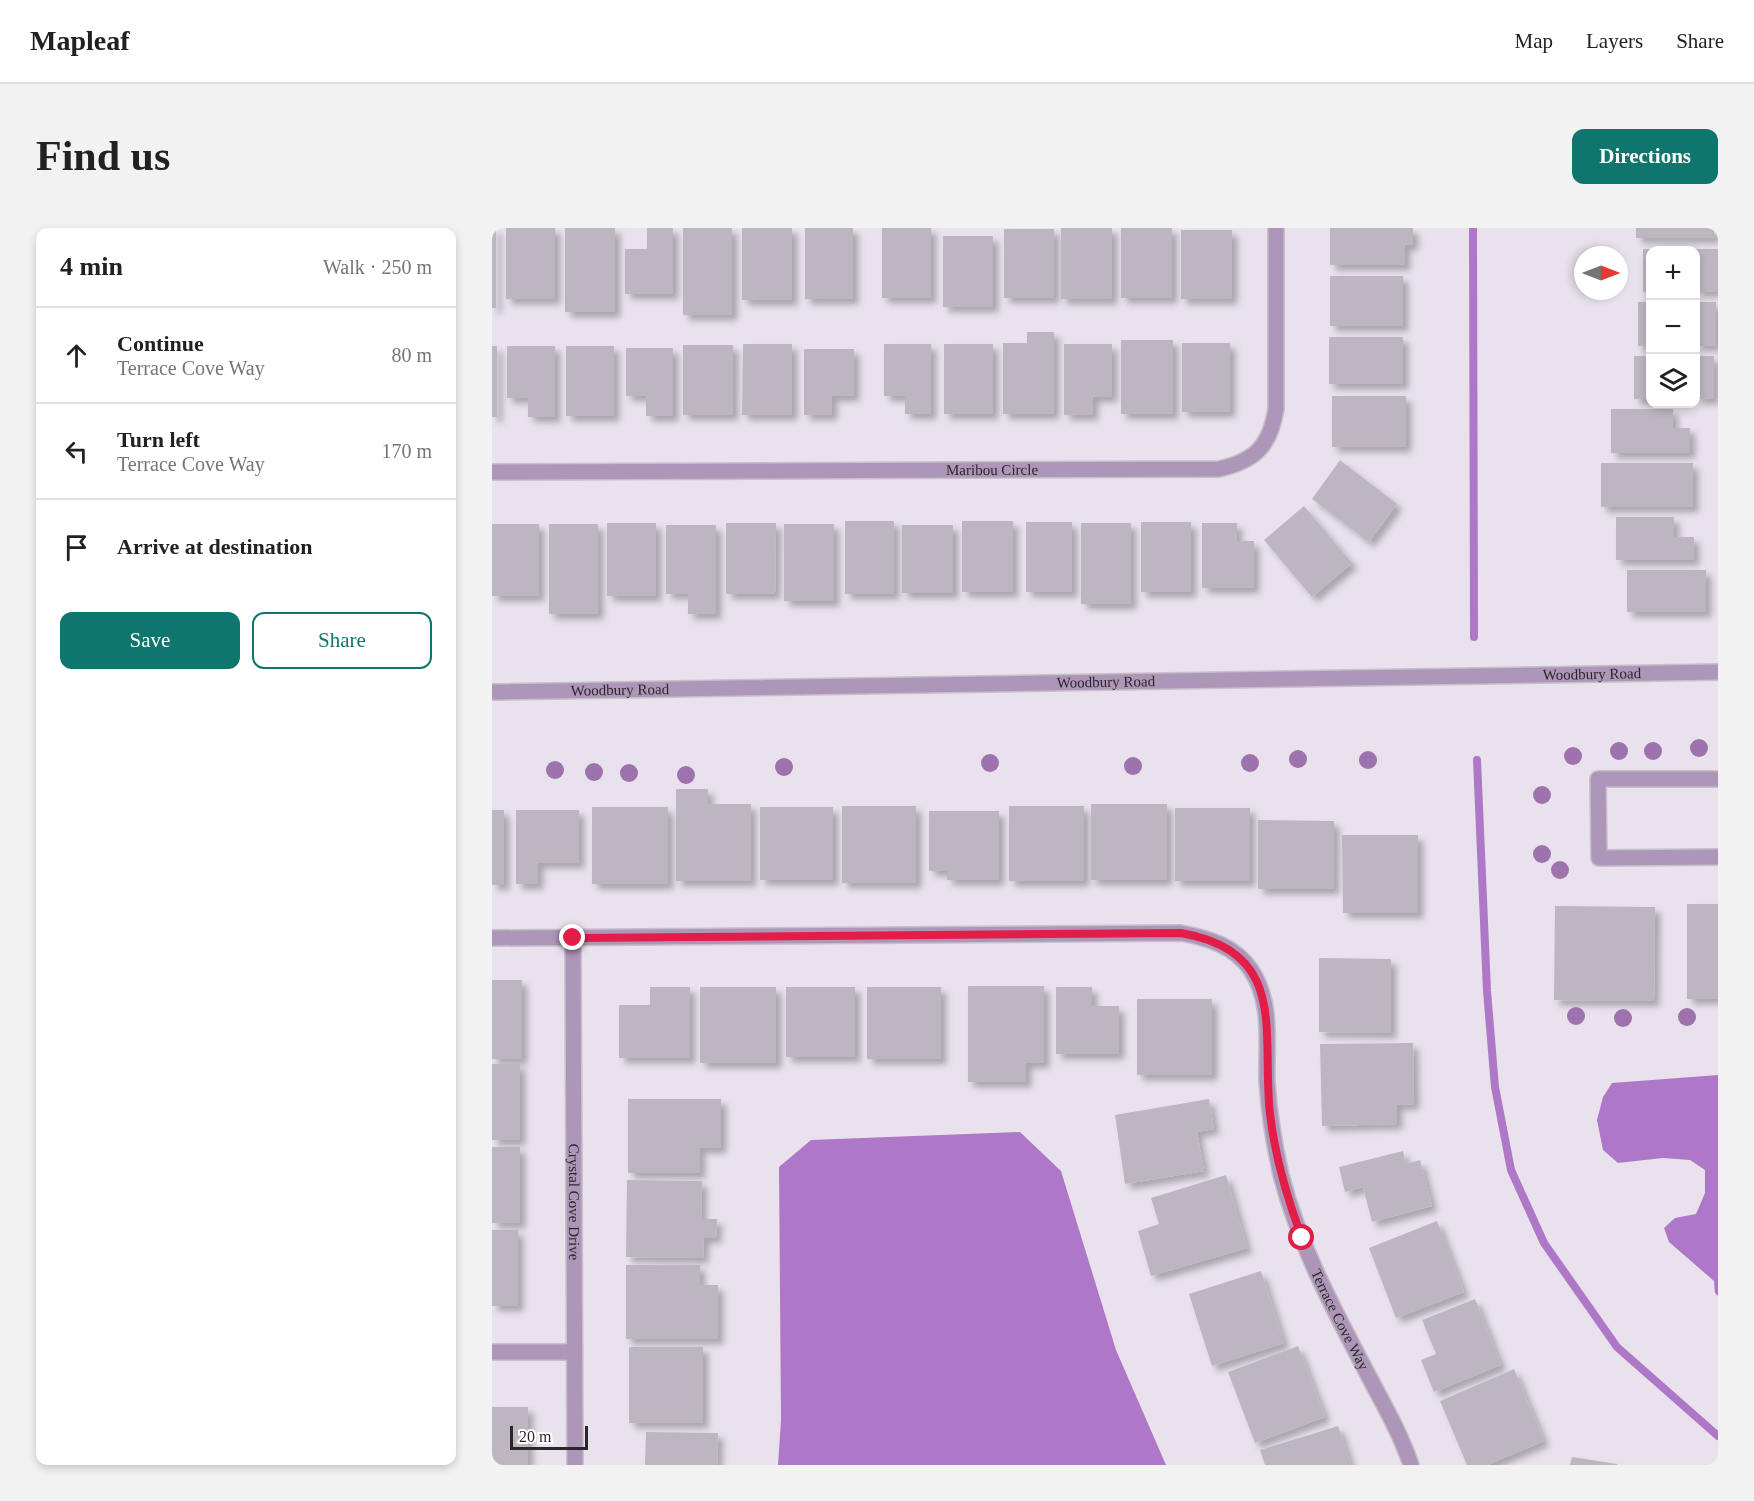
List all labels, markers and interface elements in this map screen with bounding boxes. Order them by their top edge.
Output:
text: Mapleaf [30,25,130,56]
text: Map [1515,29,1553,53]
text: Layers [1586,29,1643,53]
text: Share [1676,29,1724,53]
button: Directions [1572,129,1718,184]
text: Find us [36,133,170,179]
north arrow [1574,246,1628,300]
map controls [1646,246,1700,408]
button: + [1646,246,1700,300]
text: 4 min [60,252,123,281]
text: Walk · 250 m [323,256,432,278]
button: − [1646,300,1700,354]
text: Continue [117,331,204,356]
icon: ahead [60,339,93,372]
text: 80 m [391,344,432,366]
button: layers [1646,354,1700,408]
text: Terrace Cove Way [117,357,265,379]
text: Turn left [117,427,200,452]
icon: left [60,435,93,468]
text: 170 m [381,440,432,462]
text: Terrace Cove Way [117,453,265,475]
street label: Maribou Circle [946,462,1038,478]
icon: arrive [60,531,93,564]
text: Arrive at destination [117,534,313,559]
button: Save [60,612,240,669]
button: Share [252,612,432,669]
street label: Woodbury Road [1543,665,1642,683]
street label: Woodbury Road [1057,673,1156,691]
street label: Woodbury Road [571,681,670,699]
route end [559,924,585,950]
street label: Crystal Cove Drive [566,1144,582,1261]
route start [1288,1224,1314,1250]
street label: Terrace Cove Way [1308,1267,1372,1373]
scale bar [510,1423,588,1450]
text: 20 m [519,1428,551,1445]

